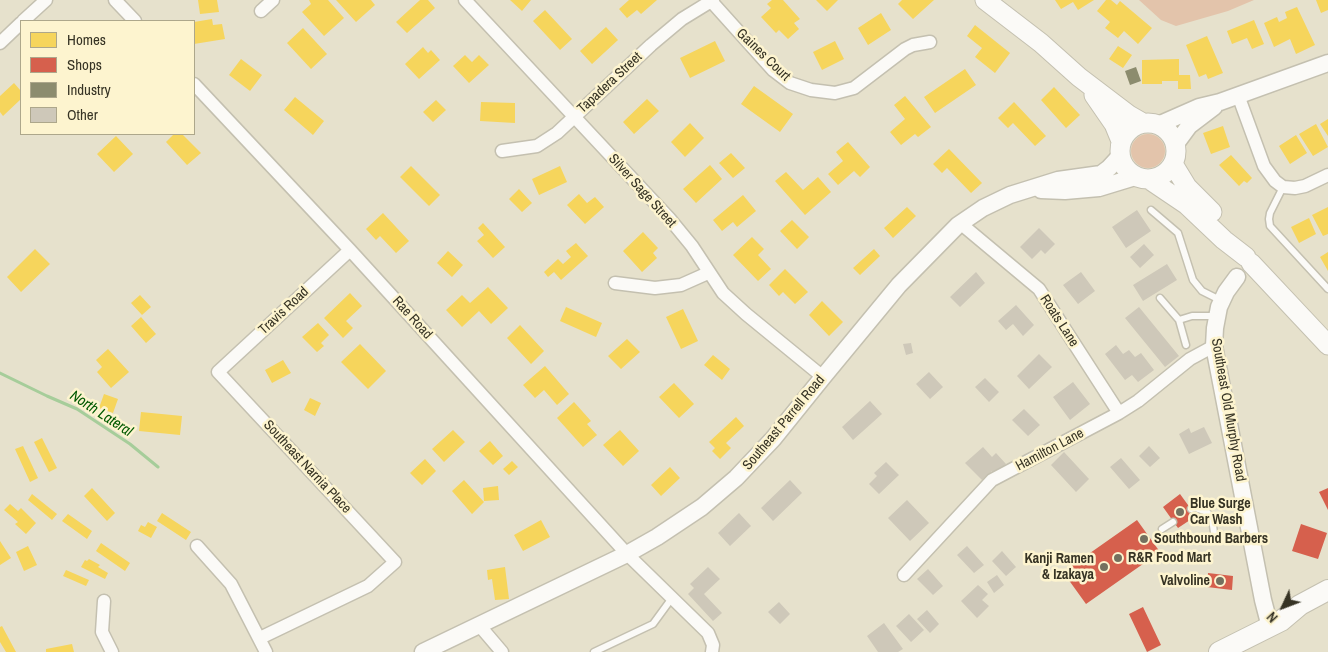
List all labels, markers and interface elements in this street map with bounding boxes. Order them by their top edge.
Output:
legend [20,20,195,135]
street label: Gaines Court [733,25,793,85]
text: Homes [67,29,106,50]
street label: Tapadera Street [574,49,646,117]
text: Shops [67,54,102,75]
text: Industry [67,79,111,100]
text: Other [67,104,98,125]
street label: Silver Sage Street [605,151,679,231]
street label: Travis Road [256,284,312,338]
street label: Roats Lane [1036,292,1082,350]
street label: Rae Road [388,293,436,343]
street label: Southeast Old Murphy Road [1207,337,1249,483]
street label: Southeast Parrell Road [739,372,829,474]
water label: North Lateral [66,387,136,441]
street label: Southeast Narnia Place [260,417,354,517]
street label: Hamilton Lane [1013,425,1087,475]
place label: Blue Surge Car Wash [1190,496,1251,528]
marker: Blue Surge Car Wash [1174,506,1186,518]
place label: Southbound Barbers [1154,531,1268,547]
marker: Southbound Barbers [1138,533,1150,545]
place label: R&R Food Mart [1128,550,1211,566]
place label: Kanji Ramen & Izakaya [1024,551,1094,584]
marker: R&R Food Mart [1112,552,1124,564]
marker: Kanji Ramen & Izakaya [1098,561,1110,573]
place label: Valvoline [1160,573,1210,589]
marker: Valvoline [1214,575,1226,587]
north arrow [1258,582,1308,632]
text: N [1263,608,1281,626]

